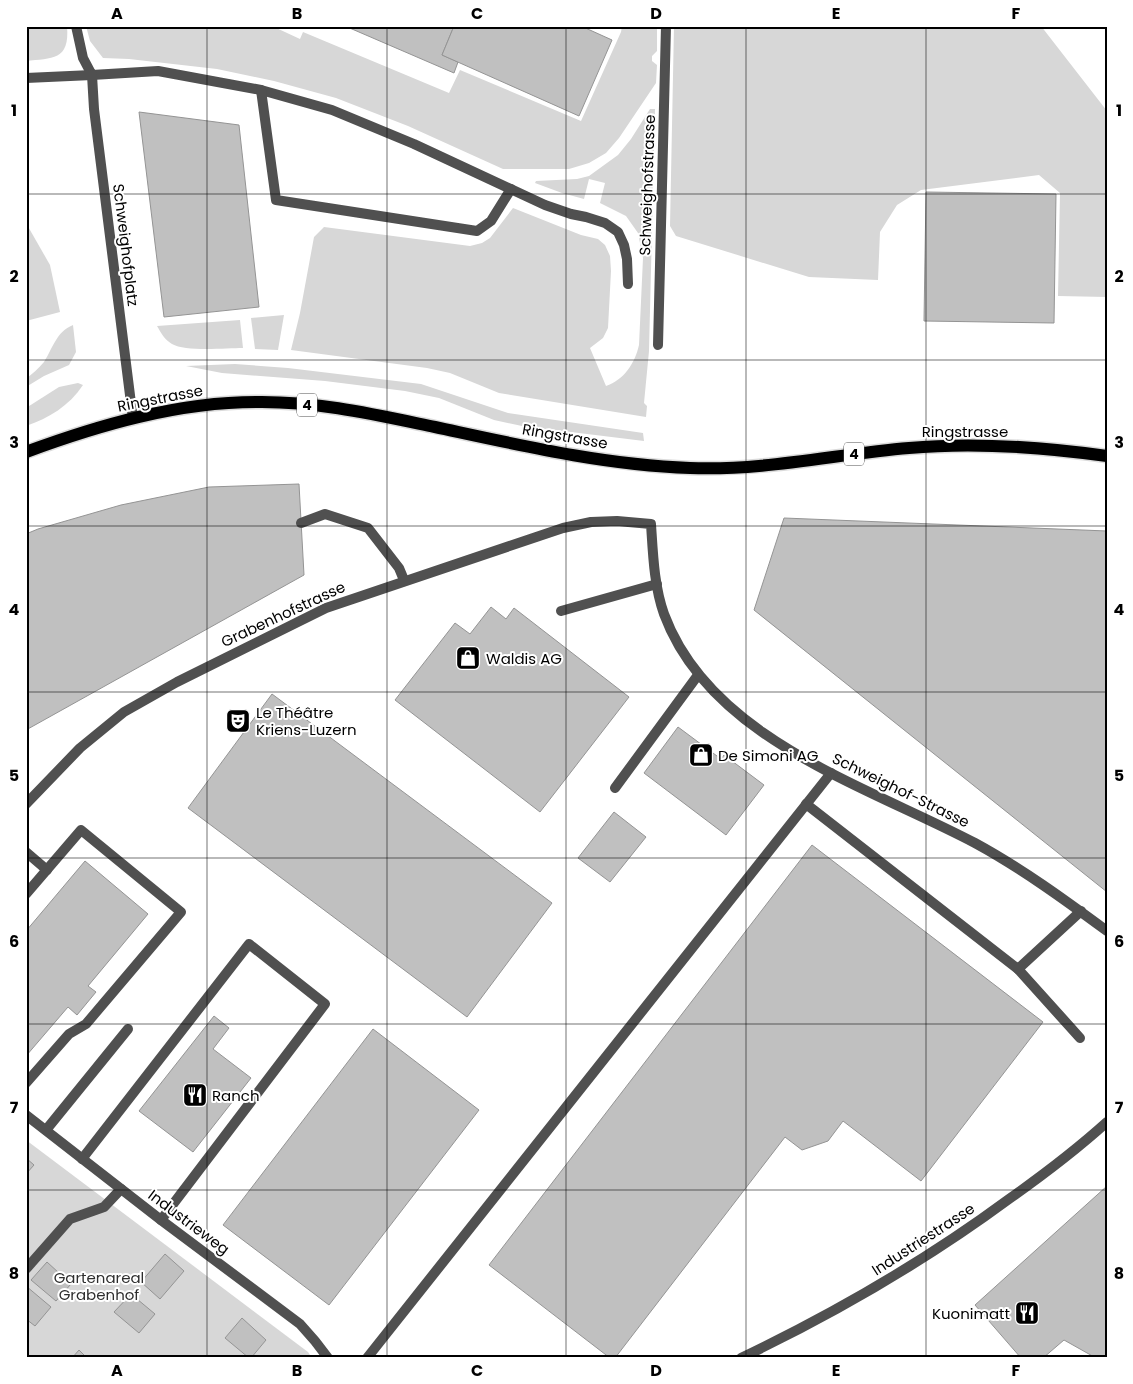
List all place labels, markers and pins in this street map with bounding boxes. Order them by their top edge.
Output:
shop icon: Waldis AG [455,645,481,671]
place label: Waldis AG [486,648,562,669]
place label: Le Théâtre Kriens-Luzern [256,702,357,740]
theatre icon: Le Théâtre Kriens-Luzern [225,708,251,734]
shop icon: De Simoni AG [688,742,714,768]
place label: De Simoni AG [718,745,819,766]
restaurant icon: Ranch [182,1082,208,1108]
place label: Ranch [212,1085,260,1106]
restaurant icon: Kuonimatt [1014,1300,1040,1326]
place label: Kuonimatt [932,1303,1010,1324]

